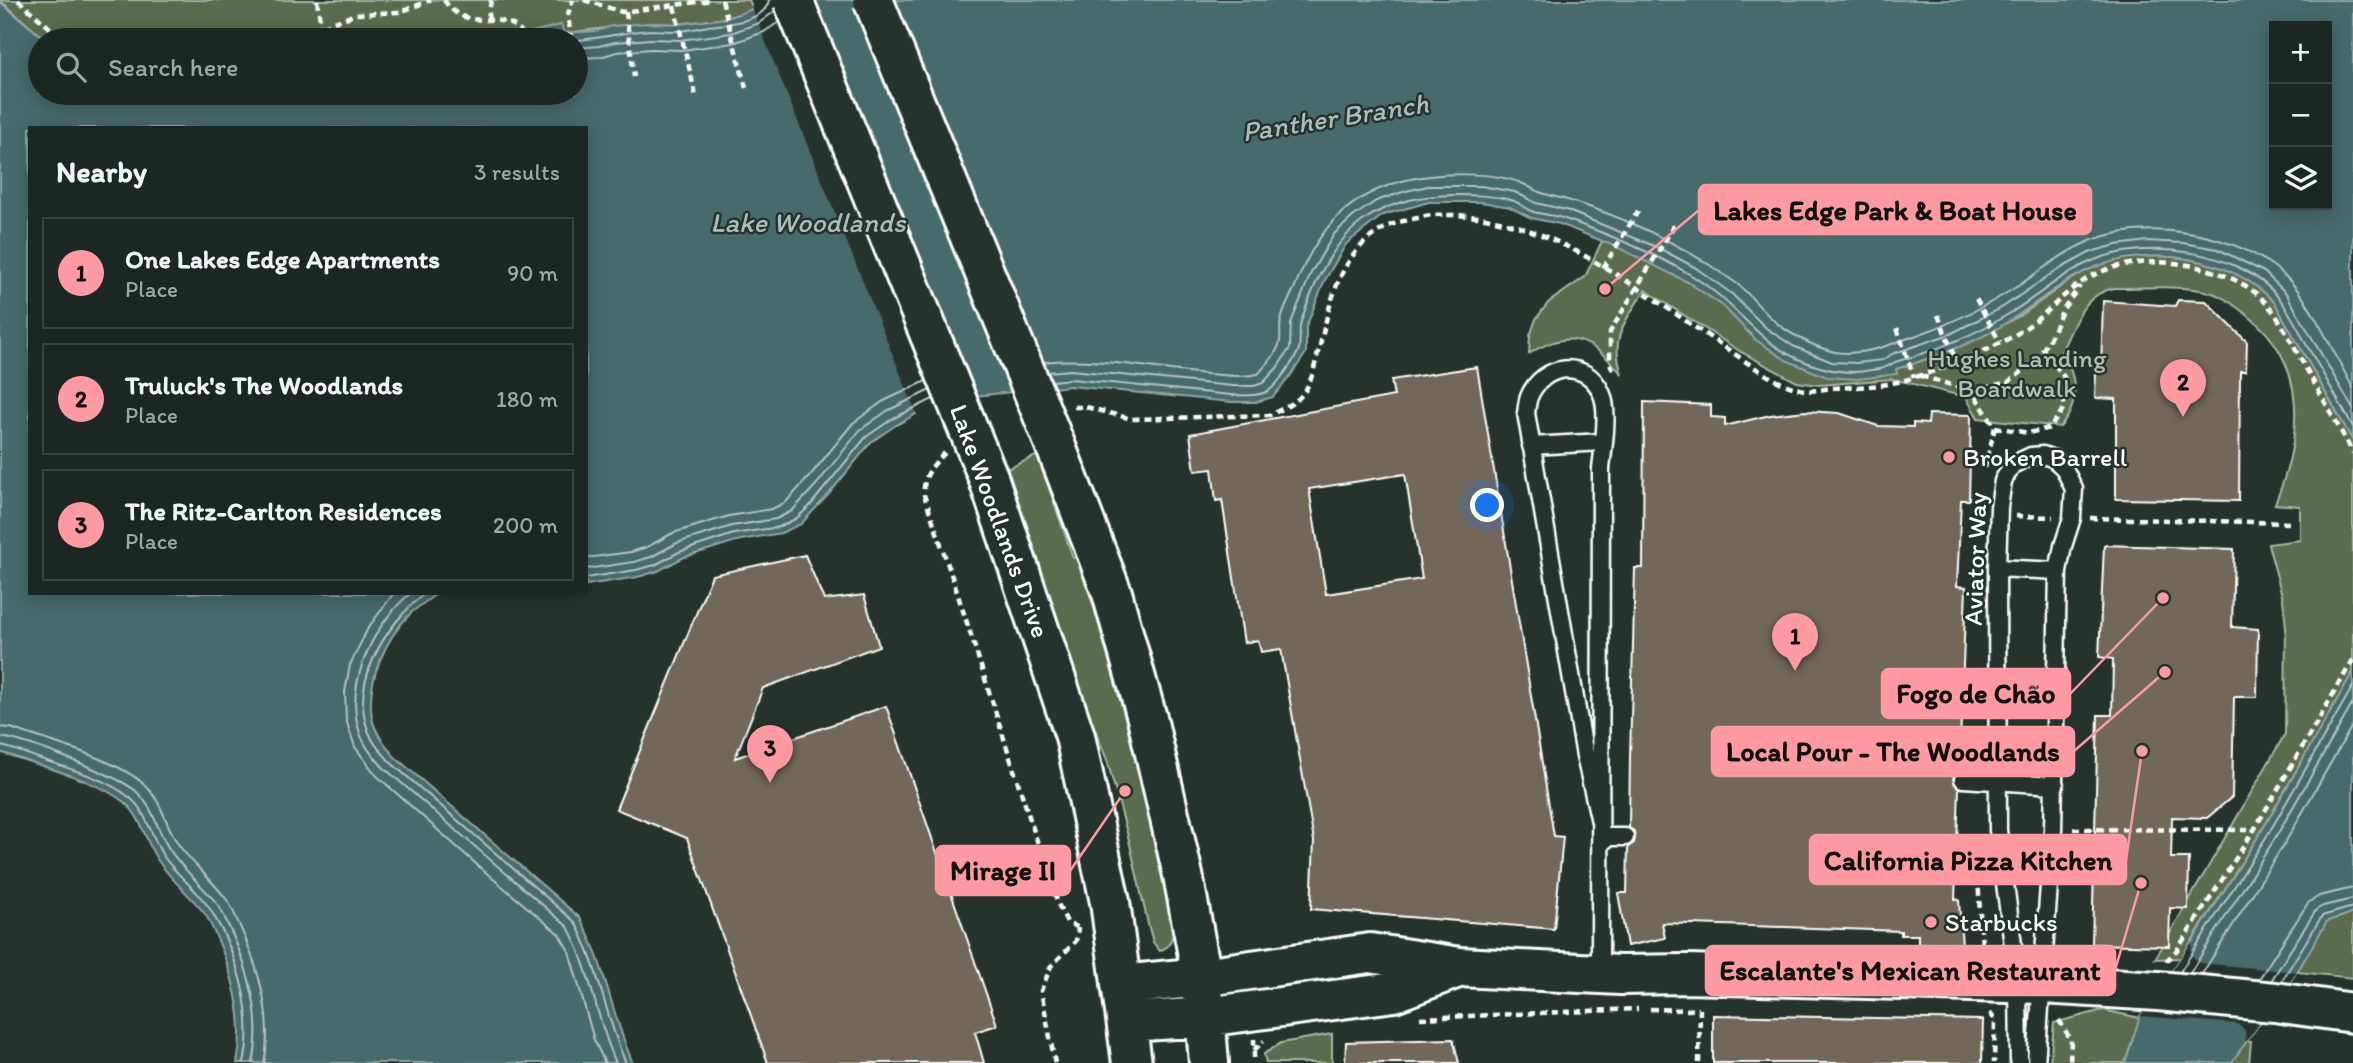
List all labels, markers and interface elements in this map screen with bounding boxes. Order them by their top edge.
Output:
map controls [2269,21,2332,210]
button: + [2269,21,2332,84]
search box [28,28,588,105]
icon: search [52,48,90,86]
text: Search here [108,51,238,83]
button: − [2269,84,2332,147]
water label: Panther Branch [1239,85,1431,149]
button: layers [2269,147,2332,210]
text: Nearby [56,153,147,190]
text: 3 results [474,158,560,186]
callout: Lakes Edge Park & Boat House [1699,185,2091,234]
text: Lakes Edge Park & Boat House [1713,193,2077,227]
water label: Lake Woodlands [710,205,907,239]
text: One Lakes Edge Apartments [125,243,440,275]
text: 1 [76,259,86,287]
text: 90 m [507,259,558,287]
text: Place [125,275,178,303]
park label: Hughes Landing Boardwalk [1928,342,2107,404]
pin: 2 [2160,359,2206,417]
text: Truluck's The Woodlands [125,369,403,401]
text: 2 [75,385,87,413]
text: 180 m [496,385,558,413]
street label: Lake Woodlands Drive [943,400,1057,642]
text: Place [125,401,178,429]
place label: Broken Barrell [1963,441,2127,473]
marker: Broken Barrell [1941,449,1957,465]
your location [1470,488,1504,522]
street label: Aviator Way [1957,492,1993,626]
text: The Ritz-Carlton Residences [125,495,442,527]
text: 3 [75,511,87,539]
text: 200 m [493,511,558,539]
text: Place [125,527,178,555]
pin: 1 [1772,613,1818,671]
callout: Fogo de Chão [1882,669,2070,718]
text: Fogo de Chão [1896,676,2056,710]
pin: 3 [747,725,793,783]
callout: Local Pour - The Woodlands [1712,727,2074,776]
text: Local Pour - The Woodlands [1726,734,2060,768]
callout: California Pizza Kitchen [1810,835,2126,884]
text: California Pizza Kitchen [1824,843,2112,877]
callout: Mirage II [936,846,1070,895]
text: Mirage II [950,853,1056,887]
place label: Starbucks [1945,906,2058,938]
marker: Starbucks [1923,914,1939,930]
callout: Escalante's Mexican Restaurant [1706,946,2115,995]
text: Escalante's Mexican Restaurant [1719,953,2101,987]

